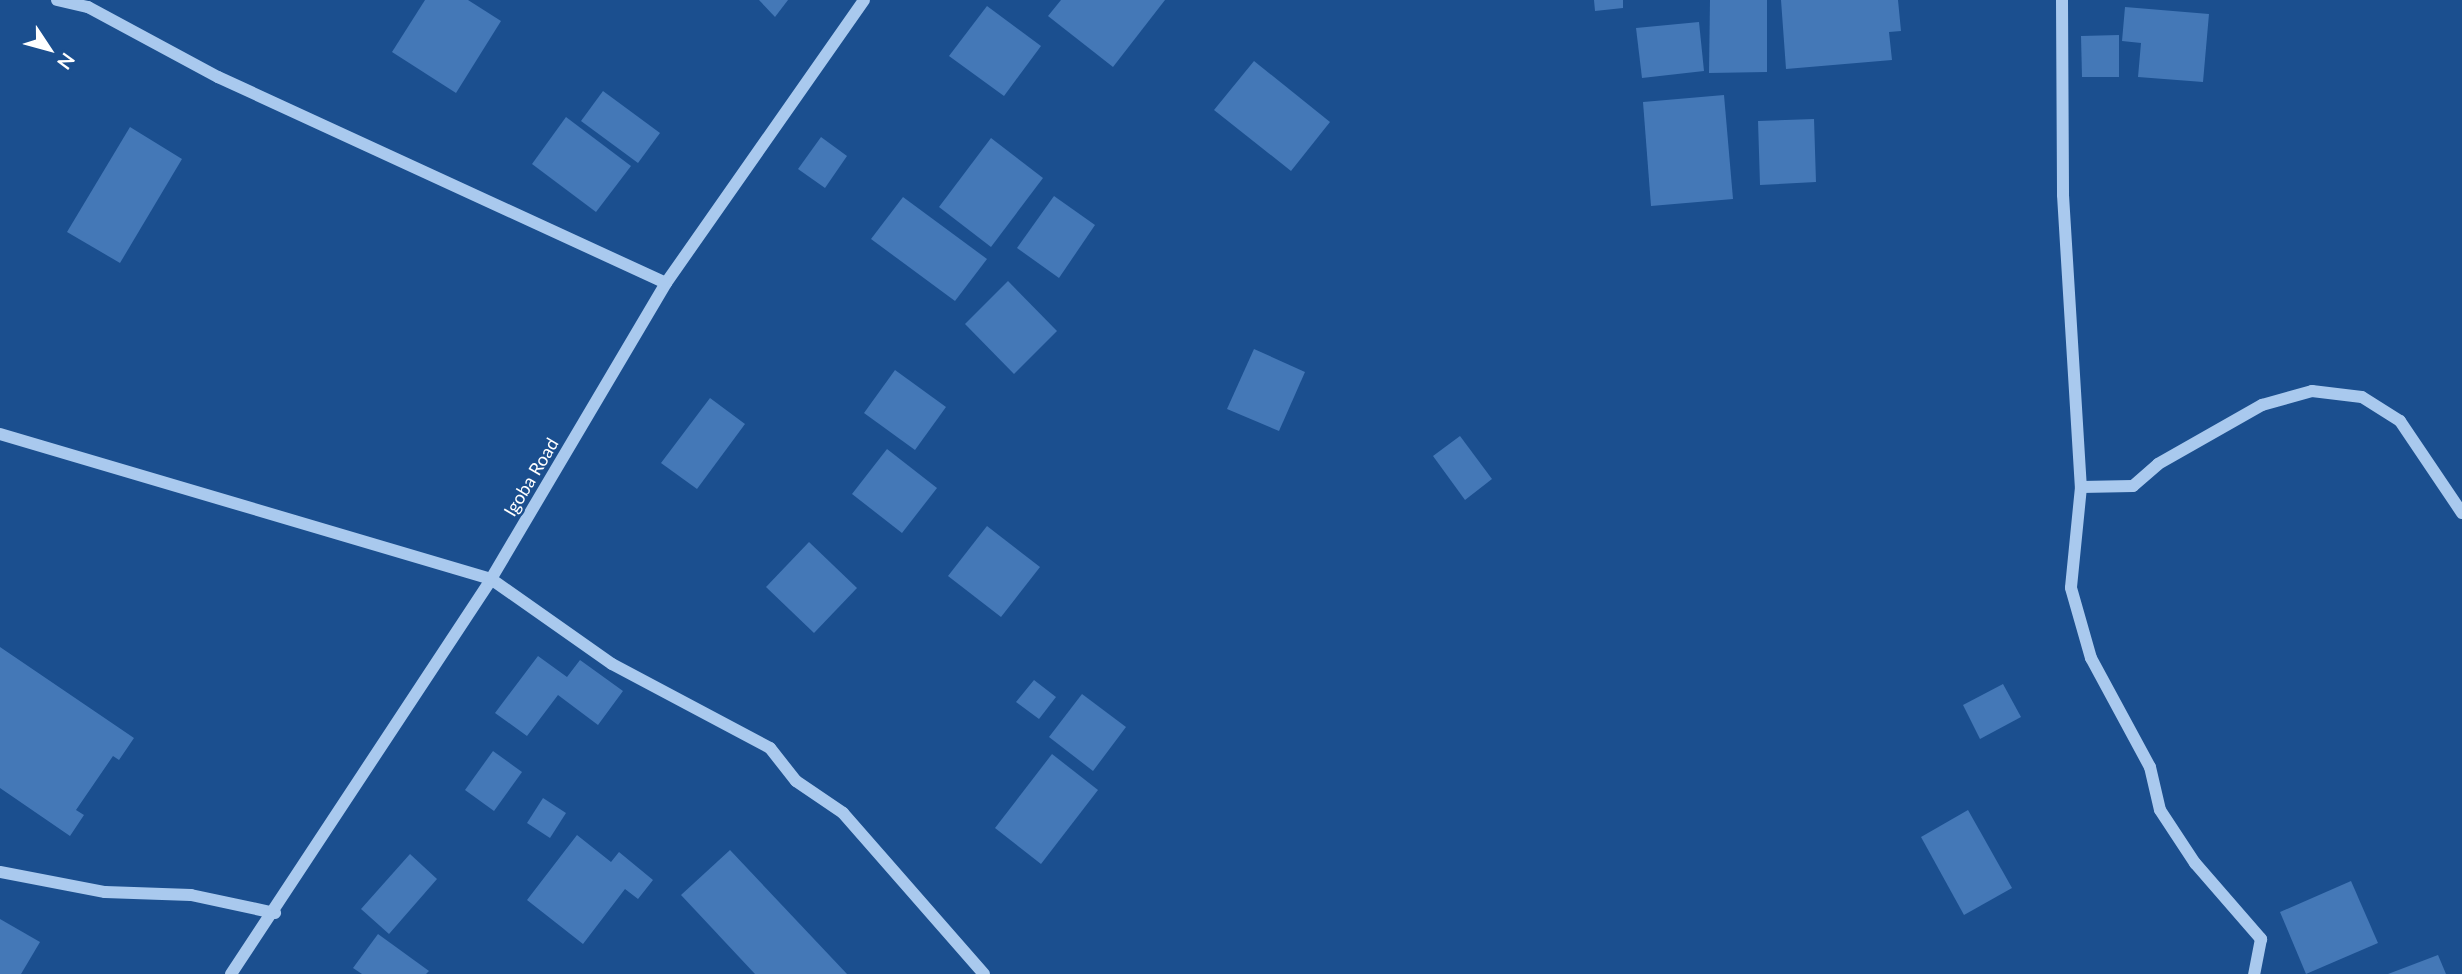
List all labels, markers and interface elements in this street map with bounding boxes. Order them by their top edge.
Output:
north arrow [14,14,84,84]
text: N [53,49,80,74]
street label: Igoba Road [499,434,563,520]

